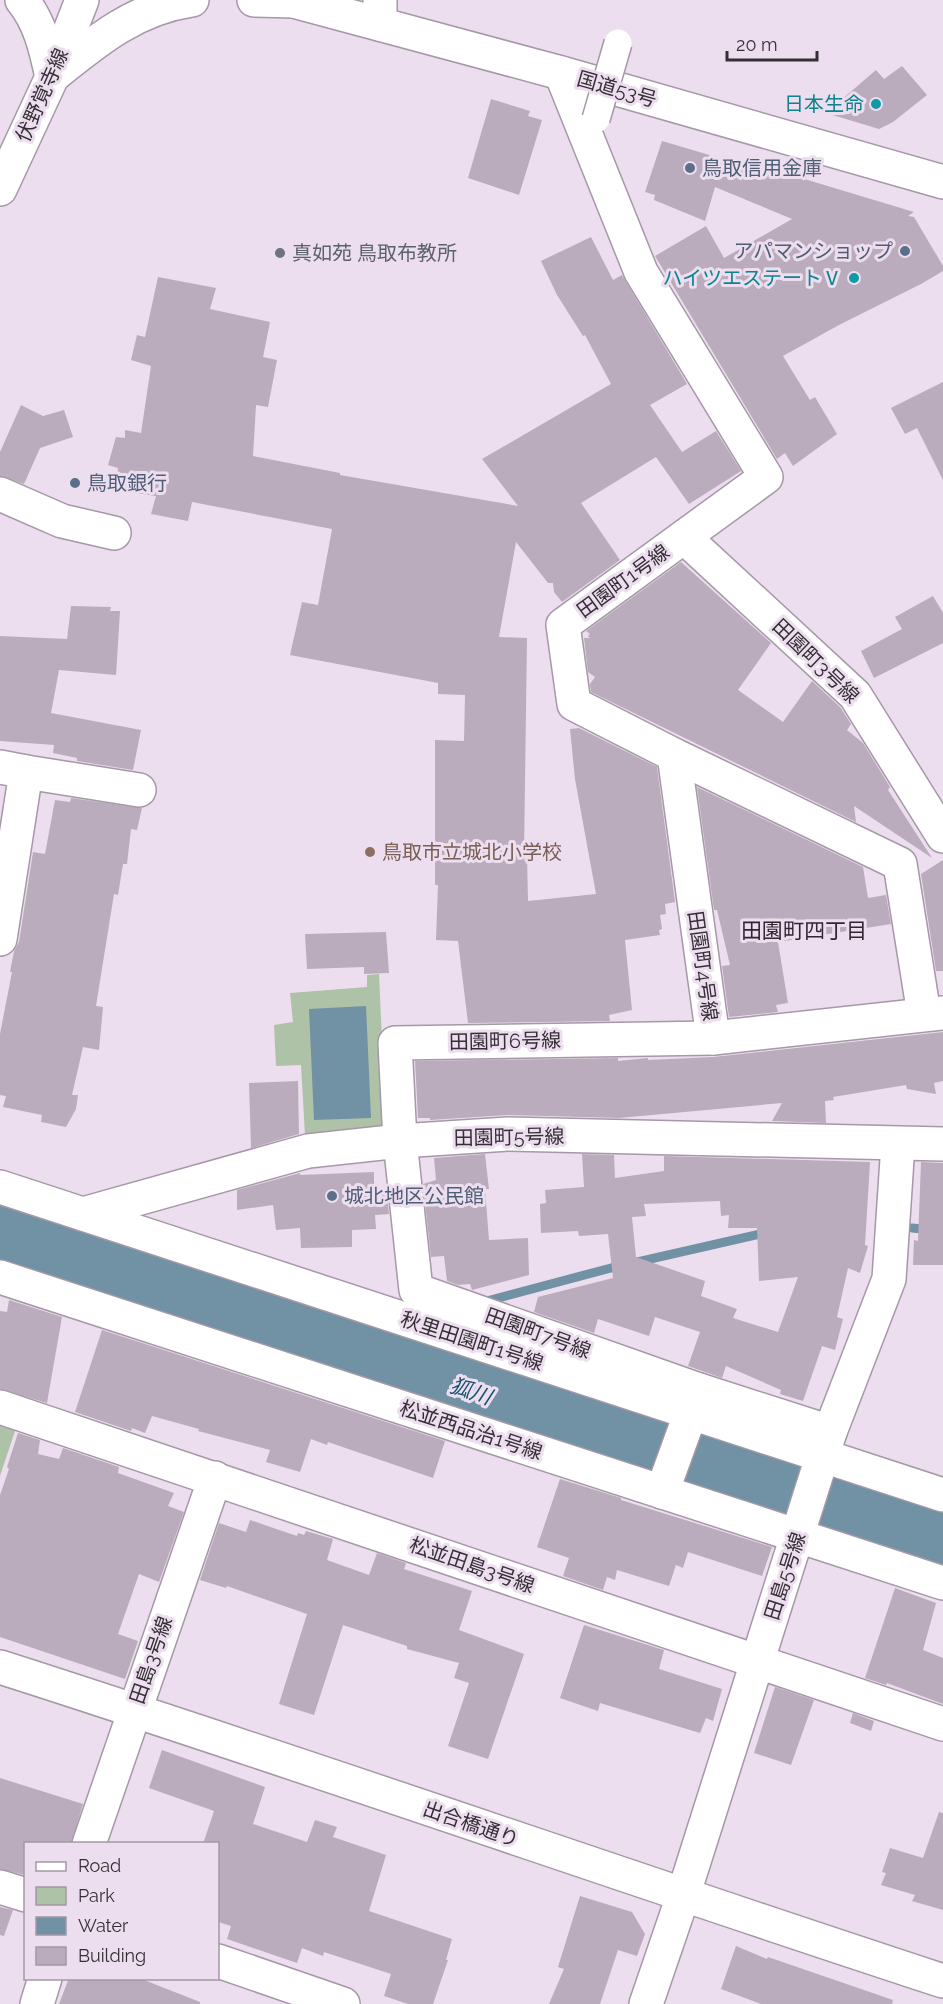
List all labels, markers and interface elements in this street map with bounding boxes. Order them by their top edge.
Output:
scale bar [727,24,817,62]
text: 20 m [736,34,778,55]
street label: 伏野覚寺線 [11,44,73,146]
street label: 国道53号 [574,66,660,112]
place label: 日本生命 [784,92,864,116]
marker: 日本生命 [869,97,883,111]
place label: 鳥取信用金庫 [702,156,822,180]
marker: 鳥取信用金庫 [683,161,697,175]
place label: アパマンショップ [733,239,893,263]
place label: 真如苑 鳥取布教所 [292,241,457,265]
marker: アパマンショップ [898,244,912,258]
marker: 真如苑 鳥取布教所 [273,246,287,260]
place label: ハイツエステートⅤ [662,266,842,290]
marker: ハイツエステートⅤ [847,271,861,285]
place label: 鳥取銀行 [87,471,167,495]
marker: 鳥取銀行 [68,476,82,490]
street label: 田園町1号線 [572,539,674,623]
street label: 田園町3号線 [768,614,864,708]
place label: 鳥取市立城北小学校 [382,840,562,864]
marker: 鳥取市立城北小学校 [363,845,377,859]
street label: 田園町4号線 [683,909,723,1023]
district label: 田園町四丁目 [741,918,867,943]
street label: 田園町6号線 [449,1028,561,1054]
street label: 田園町5号線 [453,1124,565,1150]
place label: 城北地区公民館 [344,1184,484,1208]
marker: 城北地区公民館 [325,1189,339,1203]
street label: 田園町7号線 [482,1303,594,1363]
street label: 秋里田園町1号線 [398,1307,546,1375]
water label: 狐川 [447,1372,497,1410]
street label: 松並西品治1号線 [397,1396,545,1464]
street label: 田島5号線 [760,1529,810,1623]
street label: 松並田島3号線 [406,1532,538,1598]
street label: 田島3号線 [125,1613,177,1707]
street label: 出合橋通り [420,1796,522,1852]
legend [24,1842,219,1980]
text: Road [78,1855,121,1876]
text: Park [78,1885,115,1906]
text: Water [78,1915,129,1936]
text: Building [78,1945,146,1966]

